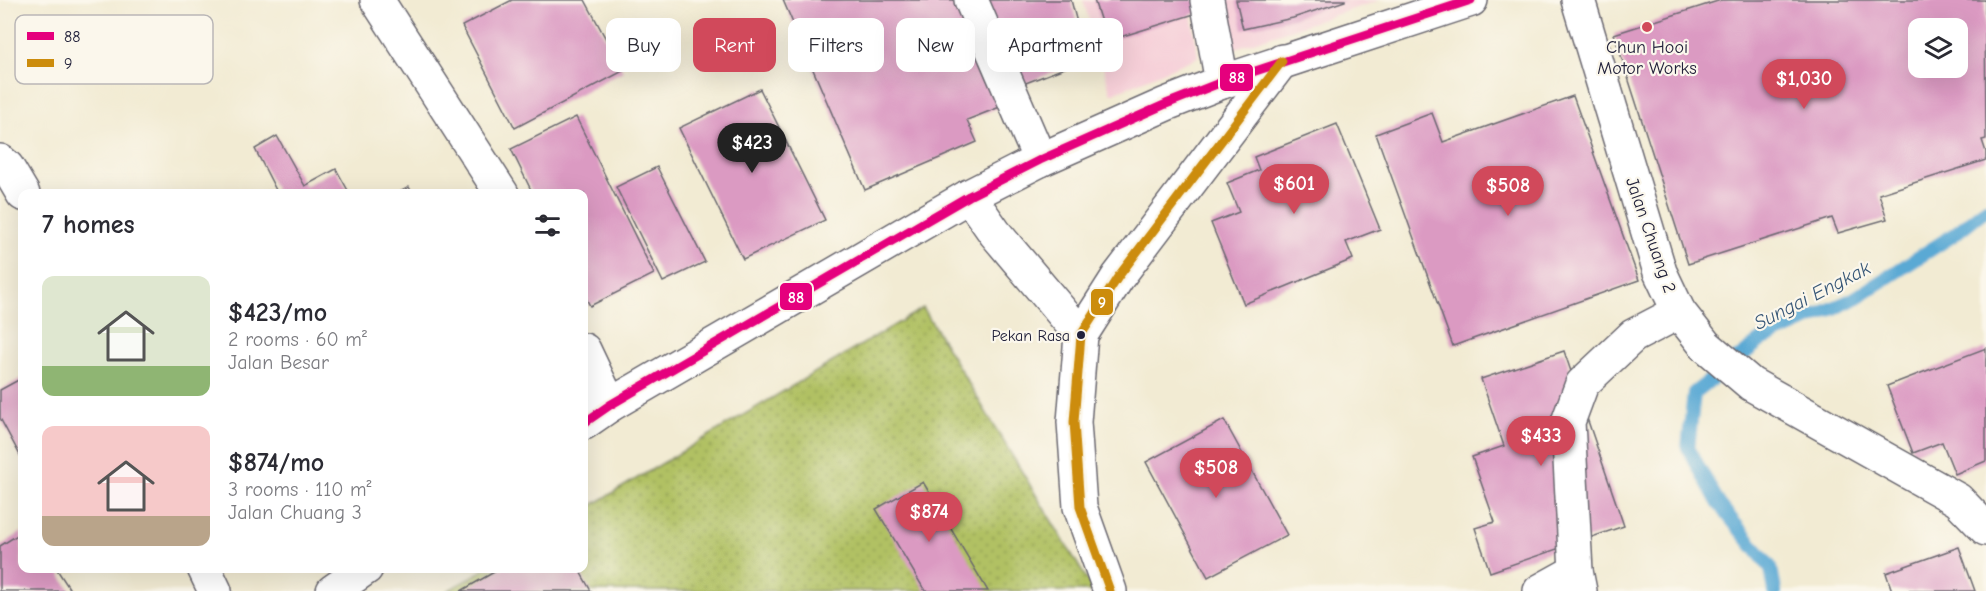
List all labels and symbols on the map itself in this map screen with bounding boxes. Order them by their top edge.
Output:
legend [15,15,213,84]
marker: Chun Hooi Motor Works [1640,20,1654,34]
text: 88 [64,28,80,46]
place label: Chun Hooi Motor Works [1597,37,1697,79]
text: 9 [64,55,73,73]
pin: $1,030 [1755,59,1853,110]
line badge: 88 [1219,63,1254,92]
text: 88 [1229,69,1245,87]
pin: $423 [716,123,788,174]
pin: $601 [1258,164,1330,215]
pin: $508 [1472,166,1544,217]
street label: Jalan Chuang 2 [1621,175,1680,296]
water label: Sungai Engkak [1750,256,1875,335]
line badge: 88 [779,282,813,311]
line badge: 9 [1090,288,1114,316]
text: 88 [788,289,804,307]
text: 9 [1098,294,1106,312]
place label: Pekan Rasa [991,327,1070,345]
marker: Pekan Rasa [1075,329,1087,341]
pin: $433 [1505,416,1577,467]
pin: $508 [1180,448,1252,499]
pin: $874 [893,492,965,543]

